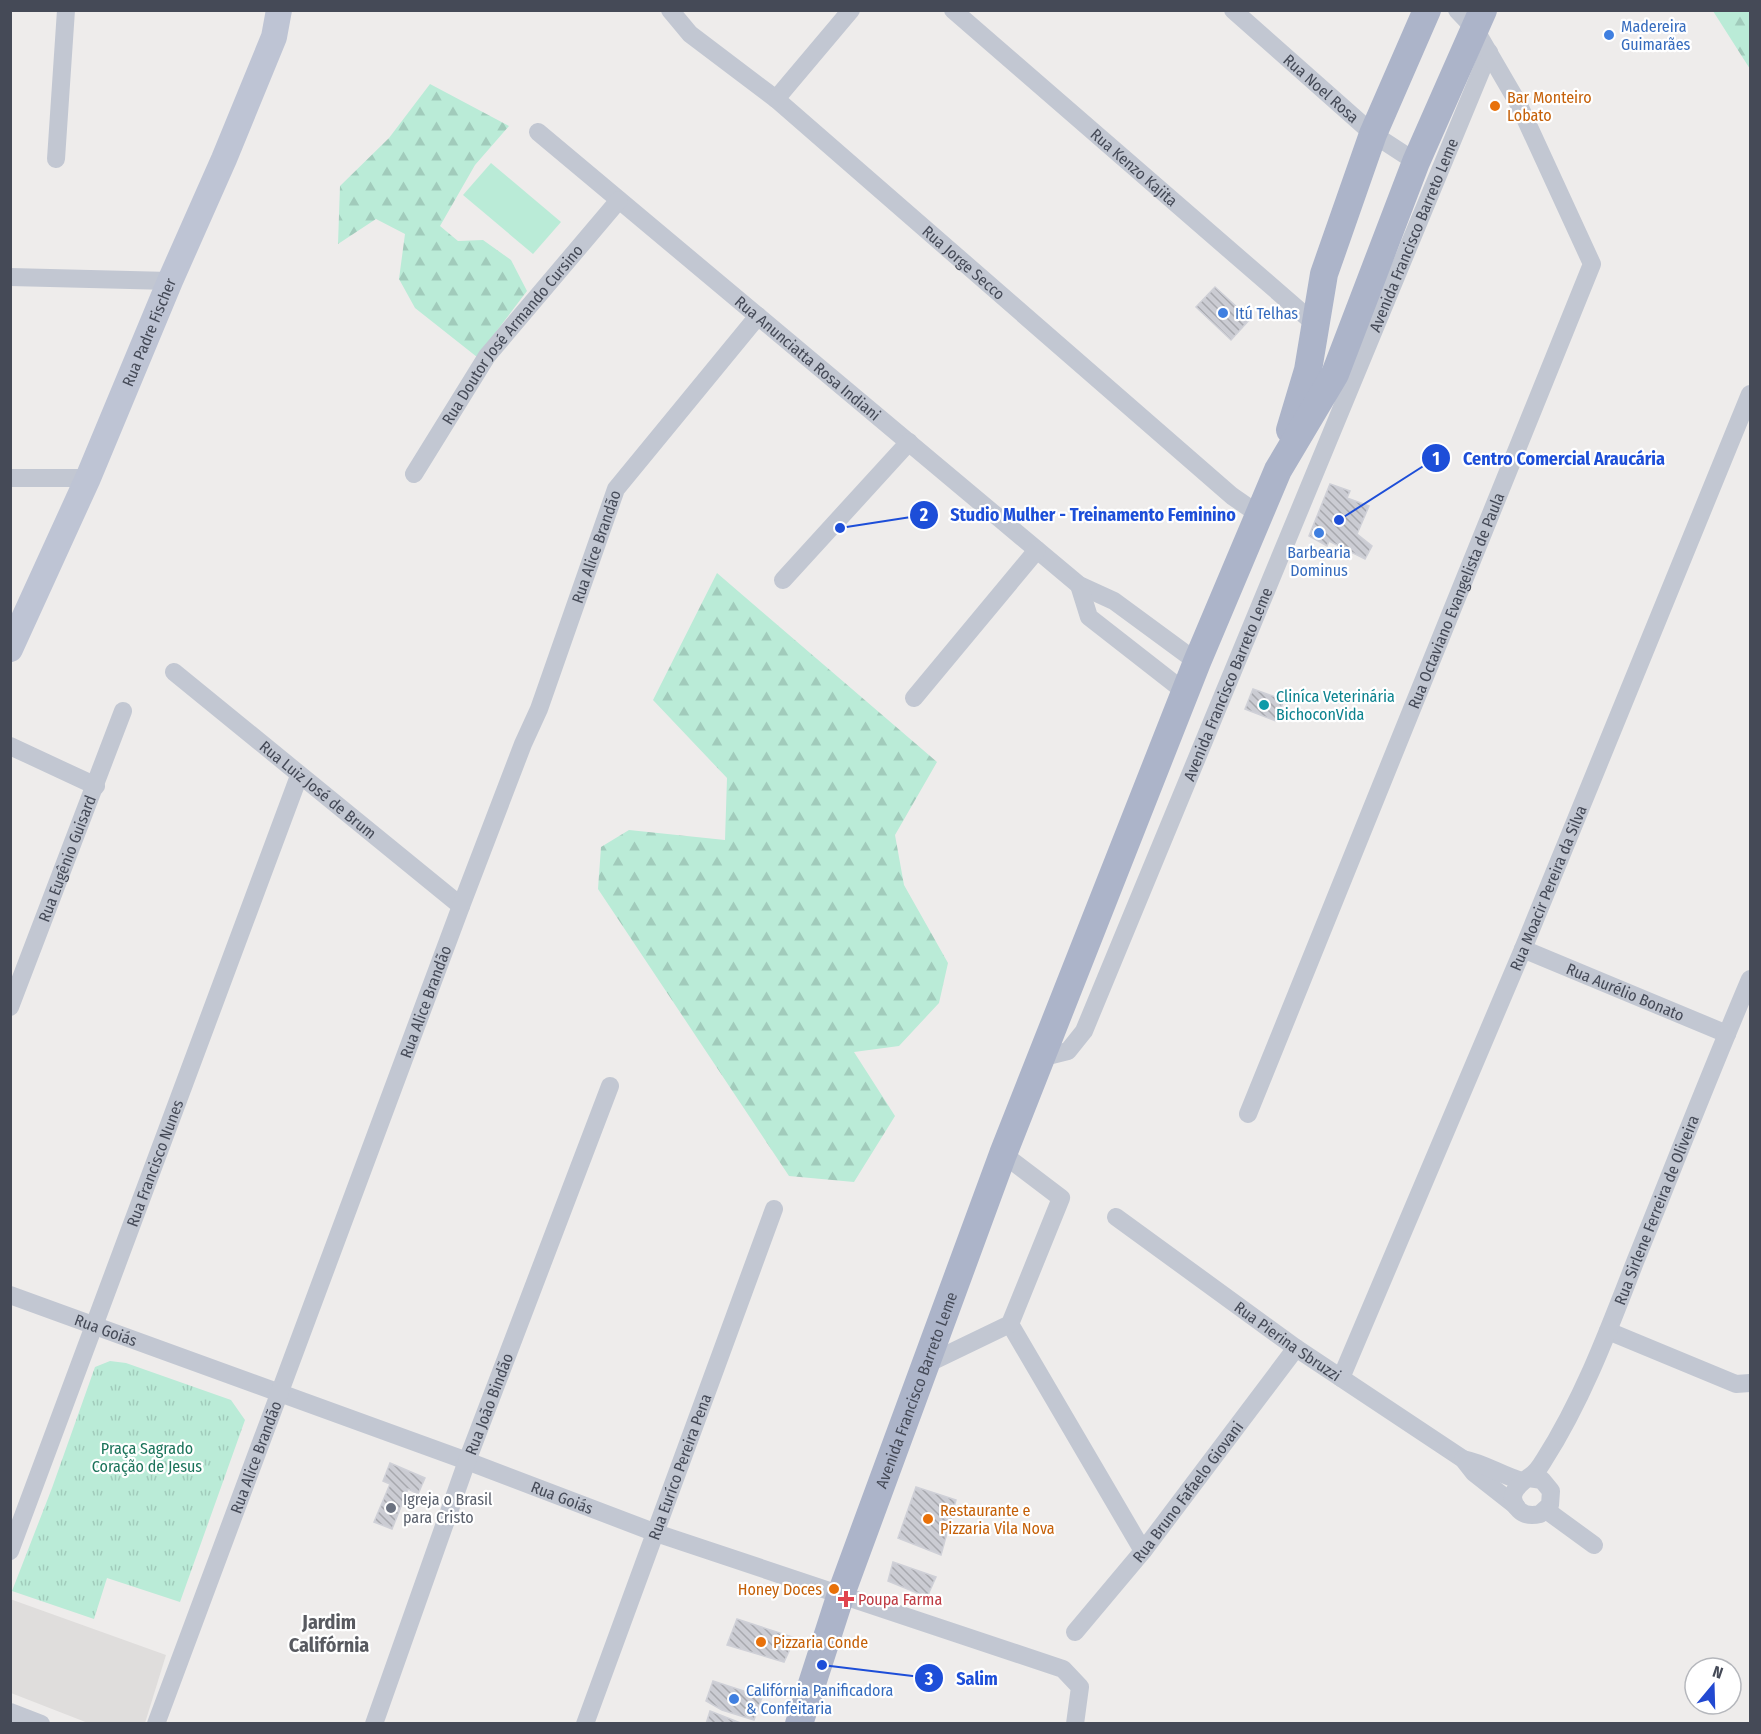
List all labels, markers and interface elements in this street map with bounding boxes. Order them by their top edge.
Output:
place label: Madereira Guimarães [1621,17,1691,54]
marker: Madereira Guimarães [1602,28,1616,42]
street label: Rua Noel Rosa [1279,50,1363,127]
place label: Bar Monteiro Lobato [1507,88,1592,125]
marker: Bar Monteiro Lobato [1488,99,1502,113]
street label: Rua Kenzo Kajita [1087,125,1181,211]
street label: Avenida Francisco Barreto Leme [1365,135,1462,335]
street label: Rua Jorge Secco [918,222,1009,304]
street label: Rua Doutor José Armando Cursino [438,241,587,428]
street label: Rua Padre Fischer [118,275,180,389]
street label: Rua Anunciatta Rosa Indiani [731,292,884,425]
place label: Itú Telhas [1235,304,1298,323]
marker: Itú Telhas [1216,306,1230,320]
callout: Centro Comercial Araucária [1421,440,1677,476]
text: 1 [1432,448,1440,470]
text: Centro Comercial Araucária [1463,448,1665,470]
street label: Rua Alice Brandão [568,488,625,606]
street label: Rua Octaviano Evangelista de Paula [1404,490,1509,711]
callout: Studio Mulher - Treinamento Feminino [909,497,1248,533]
text: 2 [919,504,928,526]
text: Studio Mulher - Treinamento Feminino [950,504,1236,526]
marker: Barbearia Dominus [1312,526,1326,540]
place label: Barbearia Dominus [1287,543,1351,580]
street label: Avenida Francisco Barreto Leme [1180,585,1277,784]
place label: Cliníca Veterinária BichoconVida [1276,687,1395,724]
marker: Cliníca Veterinária BichoconVida [1257,698,1271,712]
street label: Rua Luiz José de Brum [256,737,380,843]
street label: Rua Eugênio Guisard [34,793,100,925]
street label: Rua Moacir Pereira da Silva [1506,802,1591,974]
street label: Rua Alice Brandão [396,943,455,1061]
street label: Rua Aurélio Bonato [1563,959,1687,1025]
street label: Rua Francisco Nunes [123,1097,188,1230]
street label: Rua Sirlene Ferreira de Oliveira [1610,1112,1703,1308]
street label: Avenida Francisco Barreto Leme [872,1289,961,1491]
street label: Rua Pierina Sbruzzi [1231,1297,1345,1385]
street label: Rua Goiás [72,1310,140,1350]
street label: Rua João Bindão [461,1351,517,1458]
street label: Rua Euríco Pereira Pena [644,1391,715,1543]
street label: Rua Alice Brandão [226,1398,286,1516]
street label: Rua Bruno Fafaelo Giovani [1129,1418,1247,1566]
park label: Praça Sagrado Coração de Jesus [92,1439,202,1476]
street label: Rua Goiás [528,1477,596,1518]
place label: Igreja o Brasil para Cristo [403,1490,492,1527]
marker: Igreja o Brasil para Cristo [384,1501,398,1515]
place label: Restaurante e Pizzaria Vila Nova [940,1501,1055,1538]
marker: Restaurante e Pizzaria Vila Nova [921,1512,935,1526]
place label: Honey Doces [738,1580,822,1599]
marker: Honey Doces [827,1582,841,1596]
place label: Poupa Farma [858,1590,942,1609]
marker: Poupa Farma [839,1592,853,1606]
district label: Jardim Califórnia [289,1610,369,1657]
place label: Pizzaria Conde [773,1633,868,1652]
marker: Pizzaria Conde [754,1635,768,1649]
north arrow [1683,1656,1743,1716]
callout: Salim [914,1660,1010,1696]
text: N [1710,1662,1725,1683]
text: 3 [924,1668,934,1690]
text: Salim [956,1668,998,1690]
place label: Califórnia Panificadora & Confeitaria [746,1681,894,1718]
marker: Califórnia Panificadora & Confeitaria [727,1692,741,1706]

